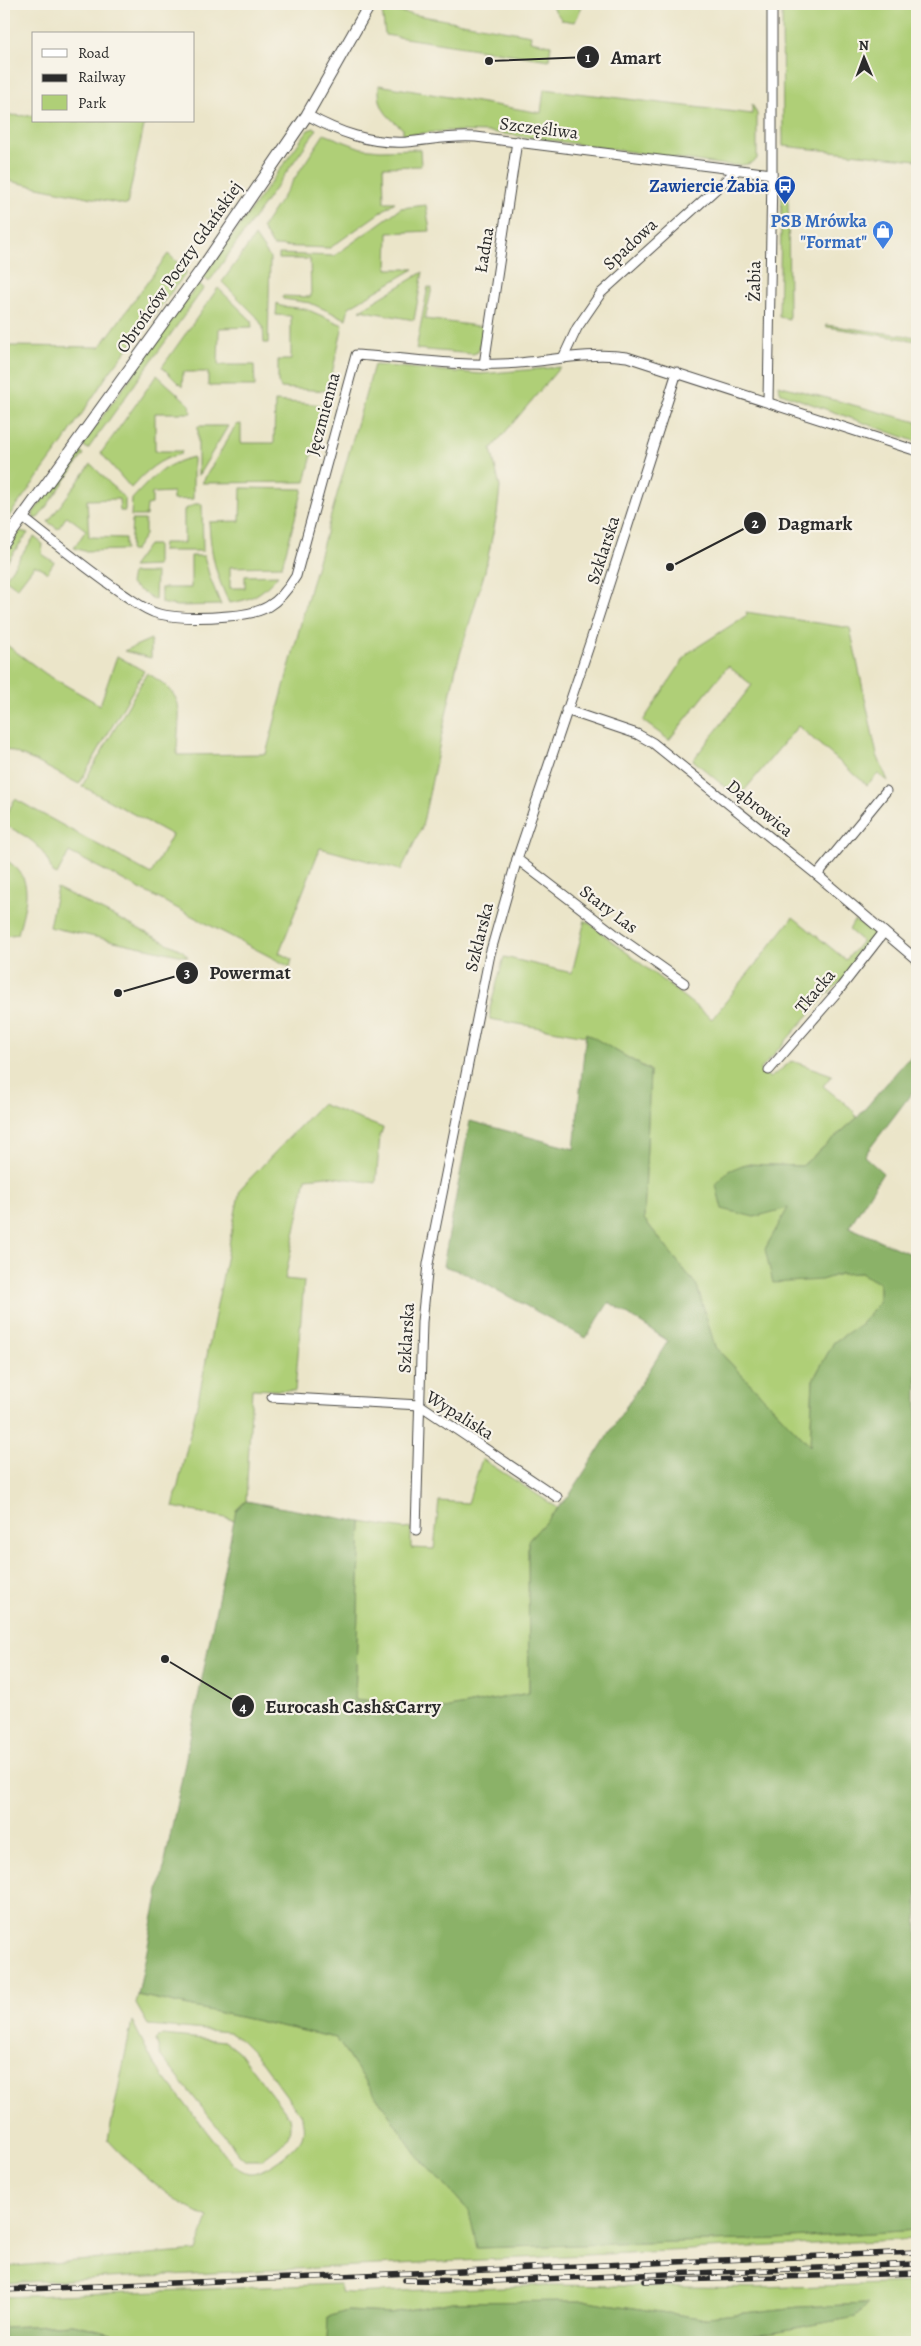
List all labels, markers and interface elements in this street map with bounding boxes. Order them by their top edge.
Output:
legend [32,32,195,122]
north arrow [838,32,888,82]
text: N [859,36,869,55]
callout: Amart [576,40,672,74]
text: Road [78,43,110,63]
text: Amart [610,45,662,71]
text: 1 [585,47,591,67]
text: Railway [78,67,126,87]
text: Park [78,93,107,113]
street label: Szczęśliwa [498,111,580,145]
place label: Zawiercie Żabia [649,174,769,198]
bus stop icon: Zawiercie Żabia [773,174,797,205]
street label: Obrońców Poczty Gdańskiej [110,176,248,358]
place label: PSB Mrówka "Format" [770,209,867,254]
street label: Spadowa [597,212,663,275]
shop icon: PSB Mrówka "Format" [871,219,895,250]
street label: Ładna [469,225,500,275]
street label: Żabia [742,260,766,302]
street label: Jęczmienna [300,369,346,458]
callout: Dagmark [743,506,862,540]
text: Dagmark [778,511,852,537]
street label: Szklarska [581,512,626,587]
text: 2 [751,513,759,533]
street label: Dąbrowica [722,774,799,843]
street label: Stary Las [575,879,643,939]
street label: Szklarska [459,899,499,974]
callout: Powermat [174,956,301,990]
text: Powermat [209,960,291,986]
text: 3 [184,963,190,983]
street label: Tkacka [789,963,841,1018]
street label: Szklarska [392,1301,420,1374]
street label: Wypaliska [421,1384,499,1446]
callout: Eurocash Cash&Carry [230,1689,451,1723]
text: Eurocash Cash&Carry [265,1694,442,1720]
text: 4 [239,1697,247,1717]

